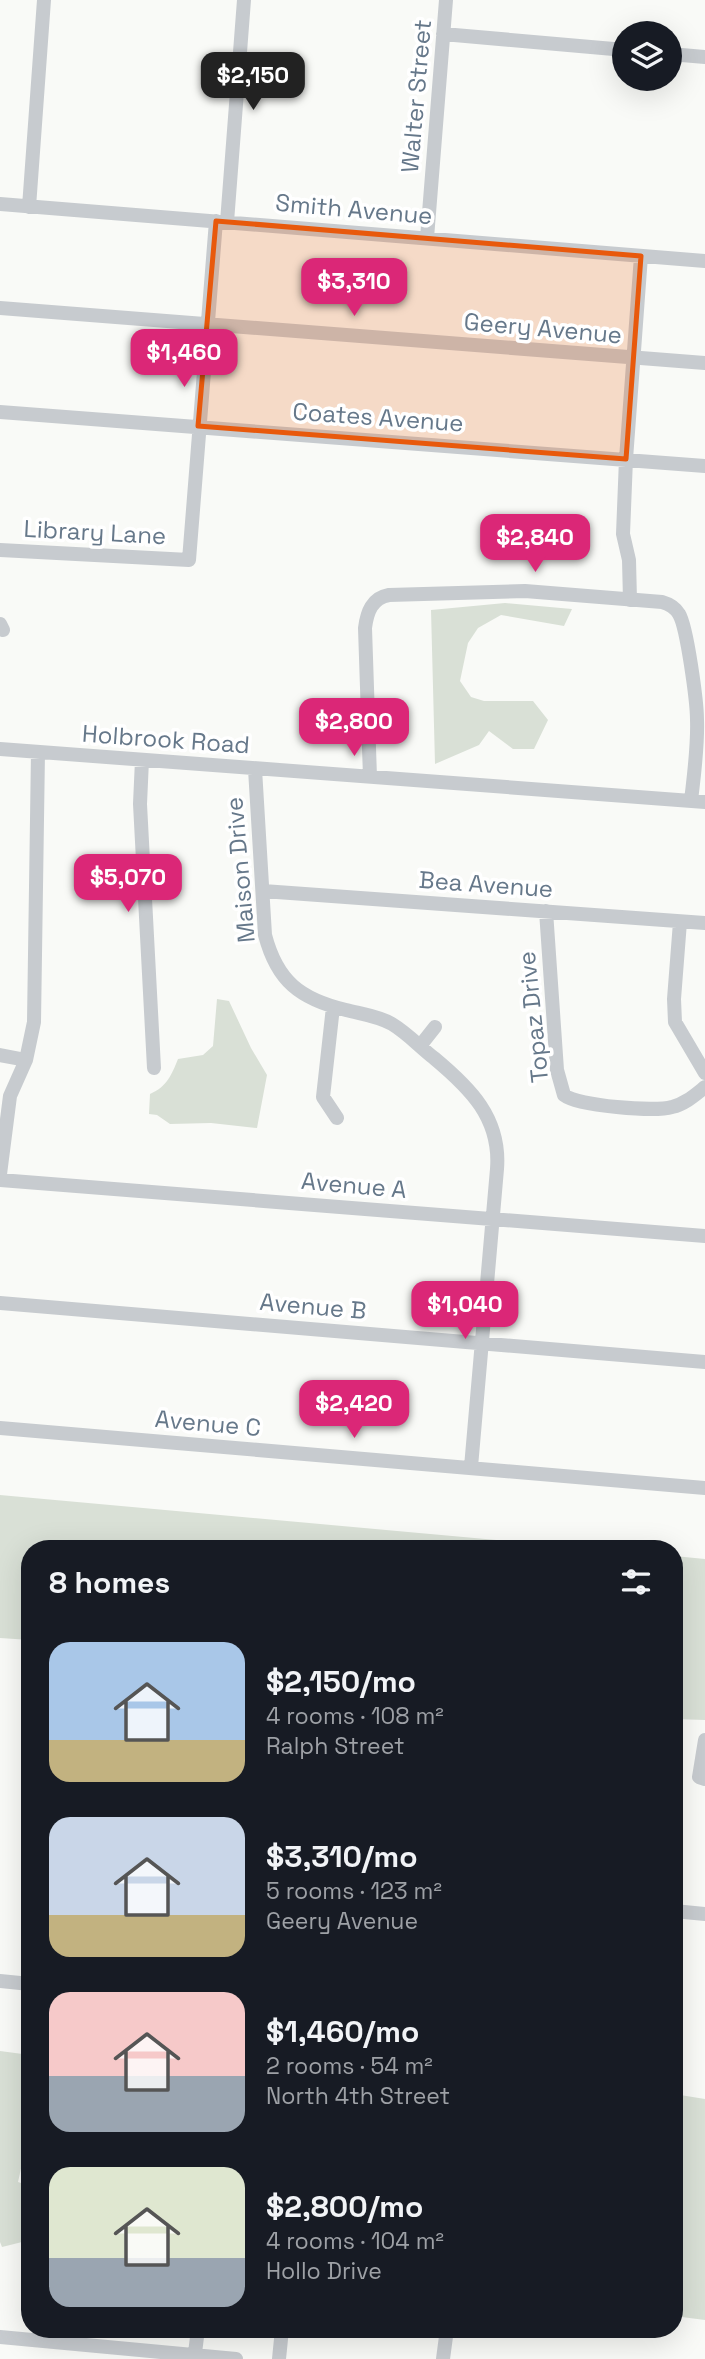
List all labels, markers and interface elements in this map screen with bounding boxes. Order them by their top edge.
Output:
street label: Walter Street [394,18,438,174]
map controls [612,21,682,91]
button: layers [612,21,682,91]
pin: $2,150 [196,52,310,112]
text: $2,150 [217,60,289,90]
street label: Smith Avenue [274,187,434,231]
pin: $3,310 [297,258,411,318]
text: $3,310 [317,266,391,296]
street label: Geery Avenue [463,306,623,350]
pin: $1,460 [127,330,241,389]
text: $1,460 [147,337,221,367]
street label: Coates Avenue [291,396,465,438]
street label: Library Lane [23,513,167,551]
pin: $2,840 [478,514,592,574]
text: $2,840 [496,522,574,552]
pin: $2,800 [297,698,411,758]
text: $2,800 [315,706,393,736]
street label: Holbrook Road [81,718,251,760]
street label: Maison Drive [218,796,262,944]
pin: $5,070 [71,855,185,914]
text: $5,070 [90,862,166,892]
street label: Bea Avenue [418,864,554,904]
street label: Topaz Drive [511,950,555,1084]
street label: Avenue A [300,1165,408,1205]
pin: $1,040 [408,1282,522,1341]
street label: Avenue B [258,1286,368,1326]
text: $1,040 [427,1289,503,1319]
pin: $2,420 [297,1380,411,1440]
text: $2,420 [315,1388,393,1418]
street label: Avenue C [154,1403,262,1443]
text: 8 homes [49,1563,170,1602]
icon: filters [617,1563,655,1601]
text: $2,150/mo [266,1662,416,1701]
icon: home [105,1670,189,1754]
text: 4 rooms · 108 m² [266,1701,444,1731]
text: Ralph Street [266,1731,404,1761]
text: $3,310/mo [266,1837,418,1876]
icon: home [105,1845,189,1929]
text: 5 rooms · 123 m² [266,1876,442,1906]
text: Geery Avenue [266,1906,418,1936]
text: $1,460/mo [266,2012,419,2051]
icon: home [105,2020,189,2104]
text: 2 rooms · 54 m² [266,2051,433,2081]
text: North 4th Street [266,2081,450,2111]
text: $2,800/mo [266,2187,423,2226]
icon: home [105,2195,189,2279]
text: 4 rooms · 104 m² [266,2226,444,2256]
text: Hollo Drive [266,2256,382,2286]

